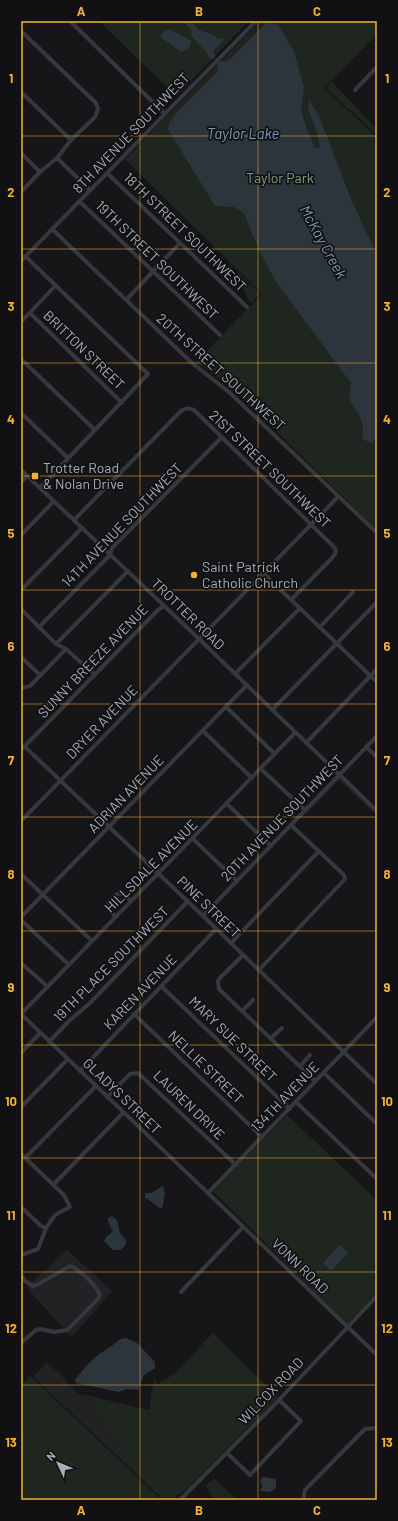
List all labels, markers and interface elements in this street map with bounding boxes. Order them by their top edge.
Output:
text: A [77,3,86,19]
text: B [195,3,203,19]
text: C [313,3,321,19]
street label: 8TH AVENUE SOUTHWEST [69,69,193,196]
text: 1 [9,70,13,86]
text: 1 [385,70,389,86]
water label: Taylor Lake [207,124,280,142]
street label: 18TH STREET SOUTHWEST [121,169,250,295]
park label: Taylor Park [246,169,314,186]
text: 2 [7,184,15,200]
text: 2 [383,184,391,200]
street label: 19TH STREET SOUTHWEST [93,197,222,323]
water label: McKay Creek [296,202,352,282]
text: 3 [7,298,15,314]
text: 3 [383,298,391,314]
street label: BRITTON STREET [40,307,129,393]
street label: 20TH STREET SOUTHWEST [154,309,289,434]
street label: 21ST STREET SOUTHWEST [206,406,335,531]
text: 4 [7,411,15,427]
text: 4 [383,411,391,427]
place label: Trotter Road & Nolan Drive [43,459,124,492]
street label: 14TH AVENUE SOUTHWEST [58,459,185,590]
marker: Trotter Road & Nolan Drive [30,471,40,481]
text: 5 [7,525,15,541]
text: 5 [383,525,391,541]
place label: Saint Patrick Catholic Church [202,558,298,591]
marker: Saint Patrick Catholic Church [189,570,199,580]
street label: TROTTER ROAD [148,574,229,653]
street label: SUNNY BREEZE AVENUE [34,600,151,721]
text: 6 [8,638,15,654]
text: 6 [384,638,391,654]
street label: DRYER AVENUE [62,681,141,762]
street label: ADRIAN AVENUE [84,751,167,836]
street label: 20TH AVENUE SOUTHWEST [217,751,346,884]
text: 7 [8,752,15,768]
text: 7 [384,752,391,768]
street label: HILLSDALE AVENUE [101,816,201,916]
text: 8 [7,866,15,882]
text: 8 [383,866,391,882]
street label: PINE STREET [174,872,245,941]
street label: 19TH PLACE SOUTHWEST [49,902,172,1025]
street label: KAREN AVENUE [99,950,180,1033]
text: 9 [8,979,15,995]
text: 9 [384,979,391,995]
street label: MARY SUE STREET [186,992,281,1085]
street label: NELLIE STREET [165,1027,247,1107]
street label: GLADYS STREET [80,1054,165,1137]
street label: 134TH AVENUE [247,1058,322,1135]
street label: LAUREN DRIVE [150,1066,229,1143]
text: 10 [5,1093,17,1109]
text: 10 [381,1093,393,1109]
text: 11 [6,1207,16,1223]
text: 11 [382,1207,392,1223]
street label: VONN ROAD [268,1234,332,1297]
text: 12 [5,1320,17,1336]
text: 12 [381,1320,393,1336]
street label: WILCOX ROAD [234,1354,307,1428]
text: 13 [5,1434,17,1450]
text: 13 [381,1434,393,1450]
north arrow [38,1443,78,1483]
text: N [43,1449,58,1463]
text: A [77,1502,86,1518]
text: B [195,1502,203,1518]
text: C [313,1502,321,1518]

